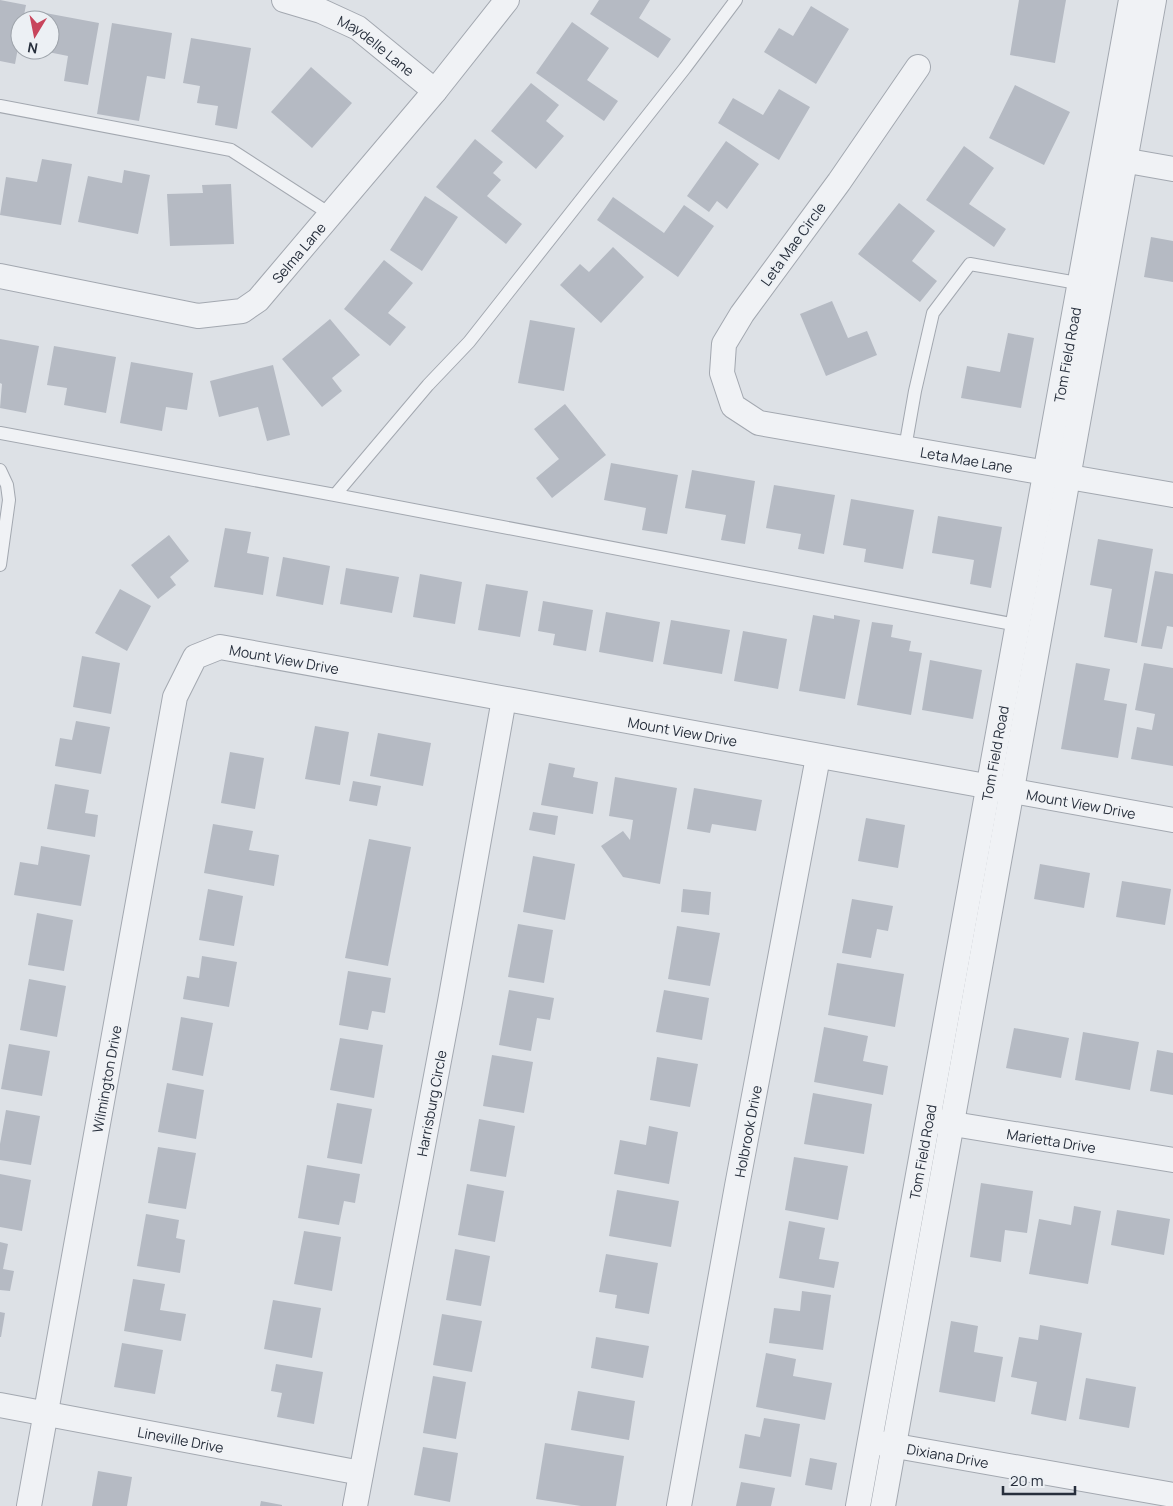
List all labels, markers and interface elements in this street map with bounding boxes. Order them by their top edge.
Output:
north arrow [10,10,60,60]
street label: Maydelle Lane [335,11,419,80]
text: N [26,38,39,59]
street label: Leta Mae Circle [756,198,830,290]
street label: Selma Lane [267,218,329,287]
street label: Tom Field Road [1049,306,1085,404]
street label: Leta Mae Lane [919,442,1014,476]
street label: Mount View Drive [228,639,340,678]
street label: Tom Field Road [977,704,1012,802]
street label: Mount View Drive [626,712,739,750]
street label: Mount View Drive [1025,784,1137,823]
street label: Wilmington Drive [87,1024,125,1134]
street label: Harrisburg Circle [412,1048,450,1158]
street label: Holbrook Drive [729,1083,765,1179]
street label: Tom Field Road [904,1103,940,1201]
street label: Marietta Drive [1006,1123,1097,1157]
street label: Lineville Drive [136,1422,226,1456]
street label: Dixiana Drive [905,1439,990,1472]
scale bar [1003,1464,1076,1496]
text: 20 m [1010,1470,1043,1491]

